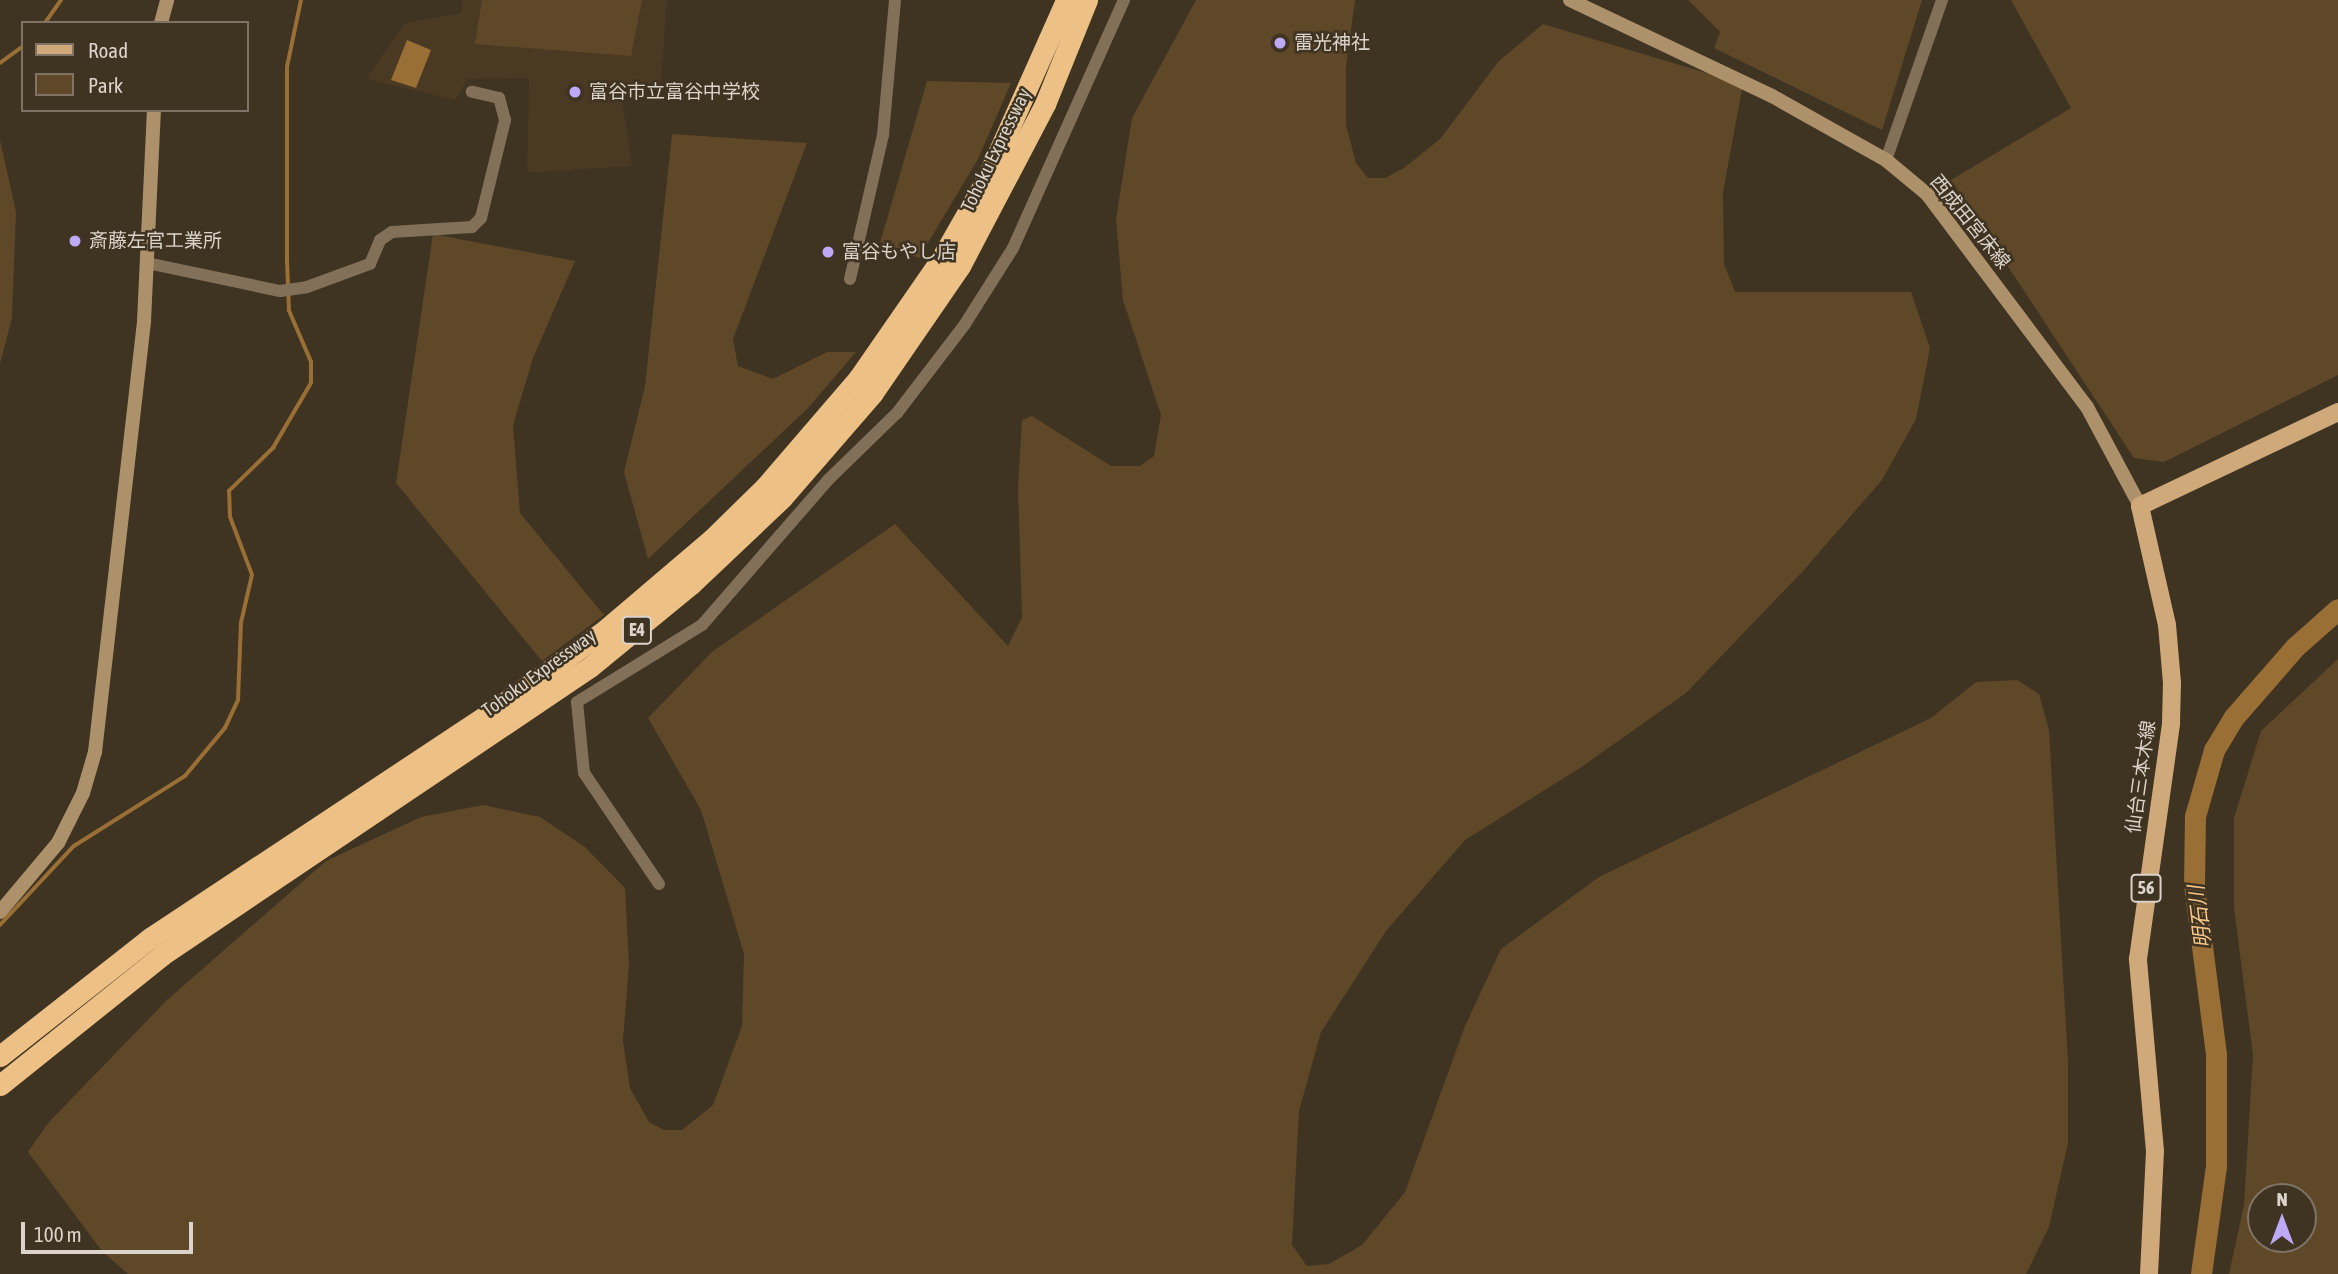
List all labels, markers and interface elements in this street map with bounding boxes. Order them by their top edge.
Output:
legend [21,21,248,112]
place label: 雷光神社 [1294,32,1370,54]
marker: 雷光神社 [1272,35,1288,51]
text: Road [88,38,128,62]
text: Park [88,73,123,97]
place label: 富谷市立富谷中学校 [589,81,760,103]
marker: 富谷市立富谷中学校 [567,84,583,100]
street label: Tohoku Expressway [956,84,1036,216]
street label: 西成田宮床線 [1925,171,2015,273]
place label: 斎藤左官工業所 [89,230,222,252]
marker: 斎藤左官工業所 [67,233,83,249]
place label: 富谷もやし店 [842,241,956,263]
marker: 富谷もやし店 [820,244,836,260]
road number: E4 [621,616,653,644]
street label: Tohoku Expressway [478,624,600,722]
street label: 仙台三本木線 [2122,719,2160,835]
road number: 56 [2130,874,2162,903]
water label: 明石川 [2183,884,2215,950]
north arrow [2247,1183,2317,1253]
text: N [2276,1188,2288,1210]
scale bar [24,1208,196,1252]
text: 100 m [34,1222,82,1246]

